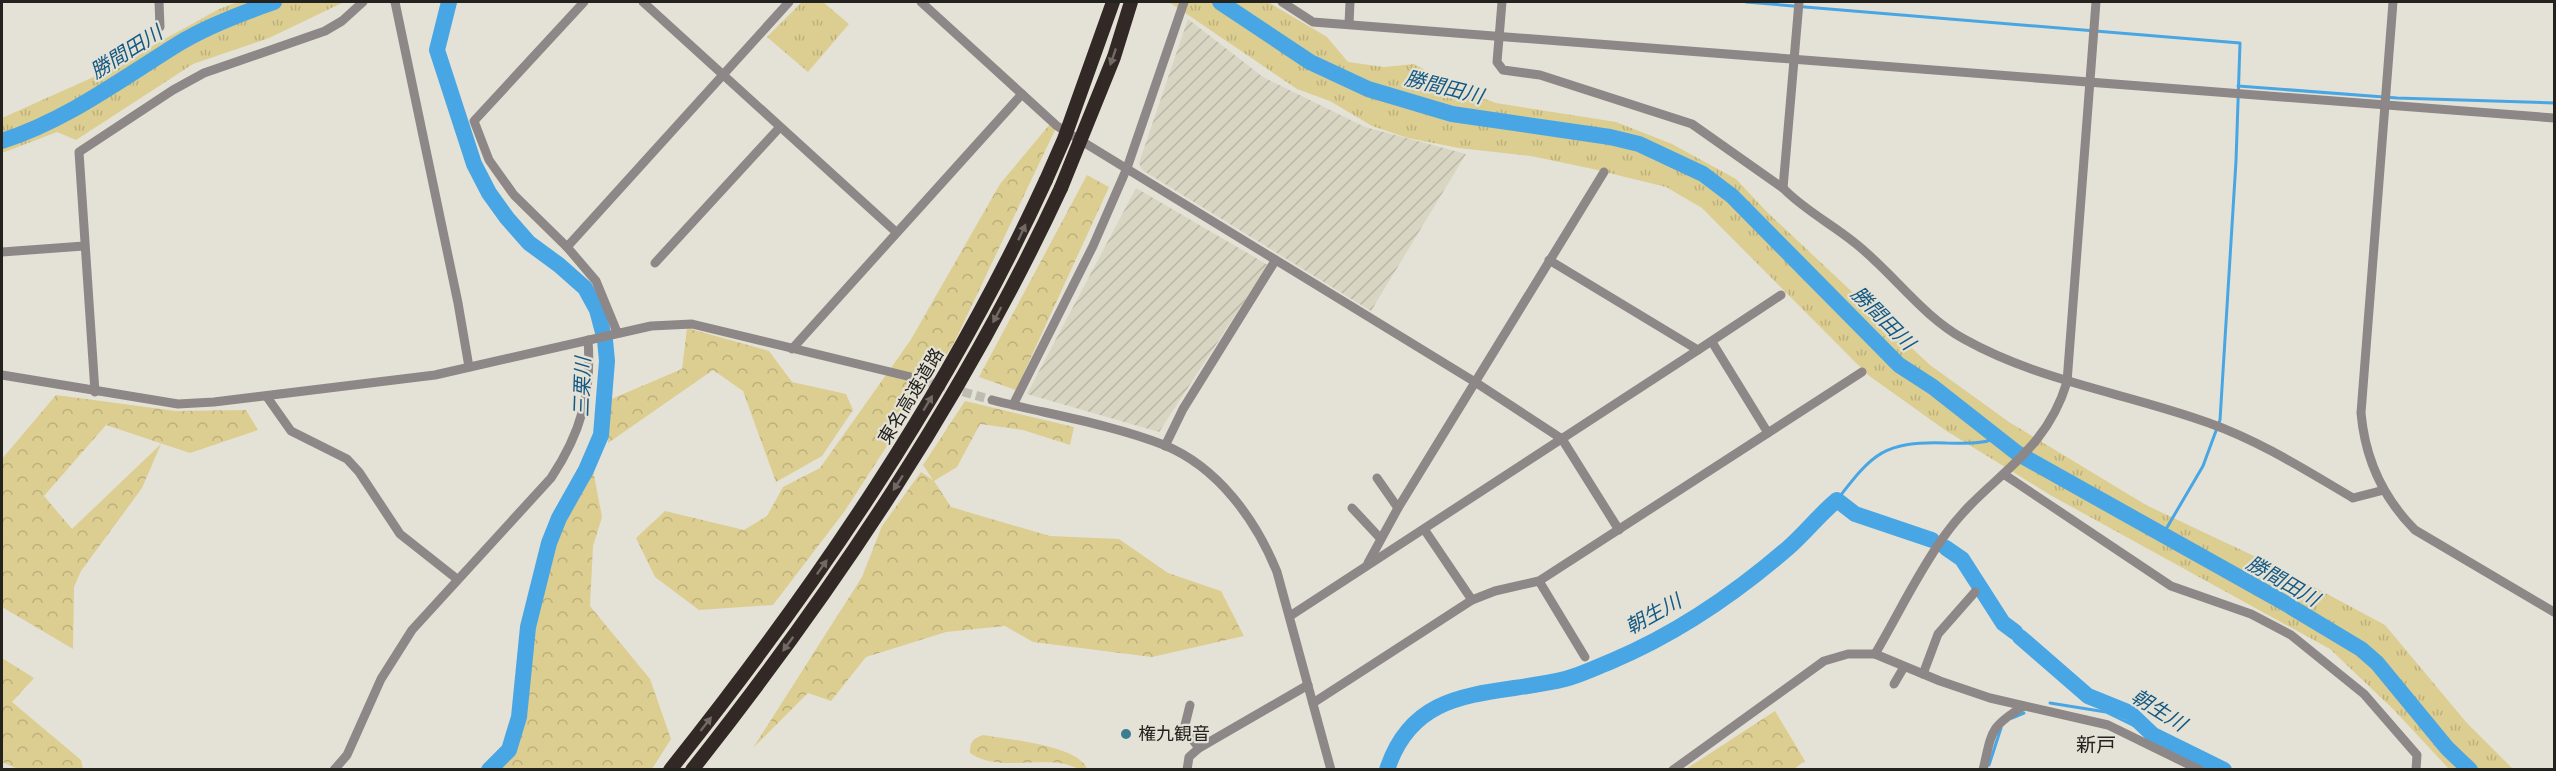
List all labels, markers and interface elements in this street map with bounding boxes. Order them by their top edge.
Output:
water label: 勝間田川 [85,18,169,84]
one-way arrow [1108,48,1117,66]
water label: 勝間田川 [1402,64,1488,110]
one-way arrow [1017,224,1026,241]
water label: 勝間田川 [1846,280,1923,357]
one-way arrow [992,307,1002,324]
street label: 東名高速道路 [873,344,948,448]
water label: 三栗川 [567,355,596,417]
one-way arrow [923,395,934,411]
one-way arrow [893,475,904,491]
water label: 勝間田川 [2242,549,2326,613]
one-way arrow [816,559,827,575]
water label: 朝生川 [1620,586,1687,640]
one-way arrow [782,635,794,651]
water label: 朝生川 [2127,682,2194,738]
one-way arrow [700,716,712,731]
place label: 権九観音 [1138,722,1210,745]
marker: 権九観音 [1119,727,1133,741]
district label: 新戸 [2076,731,2116,758]

